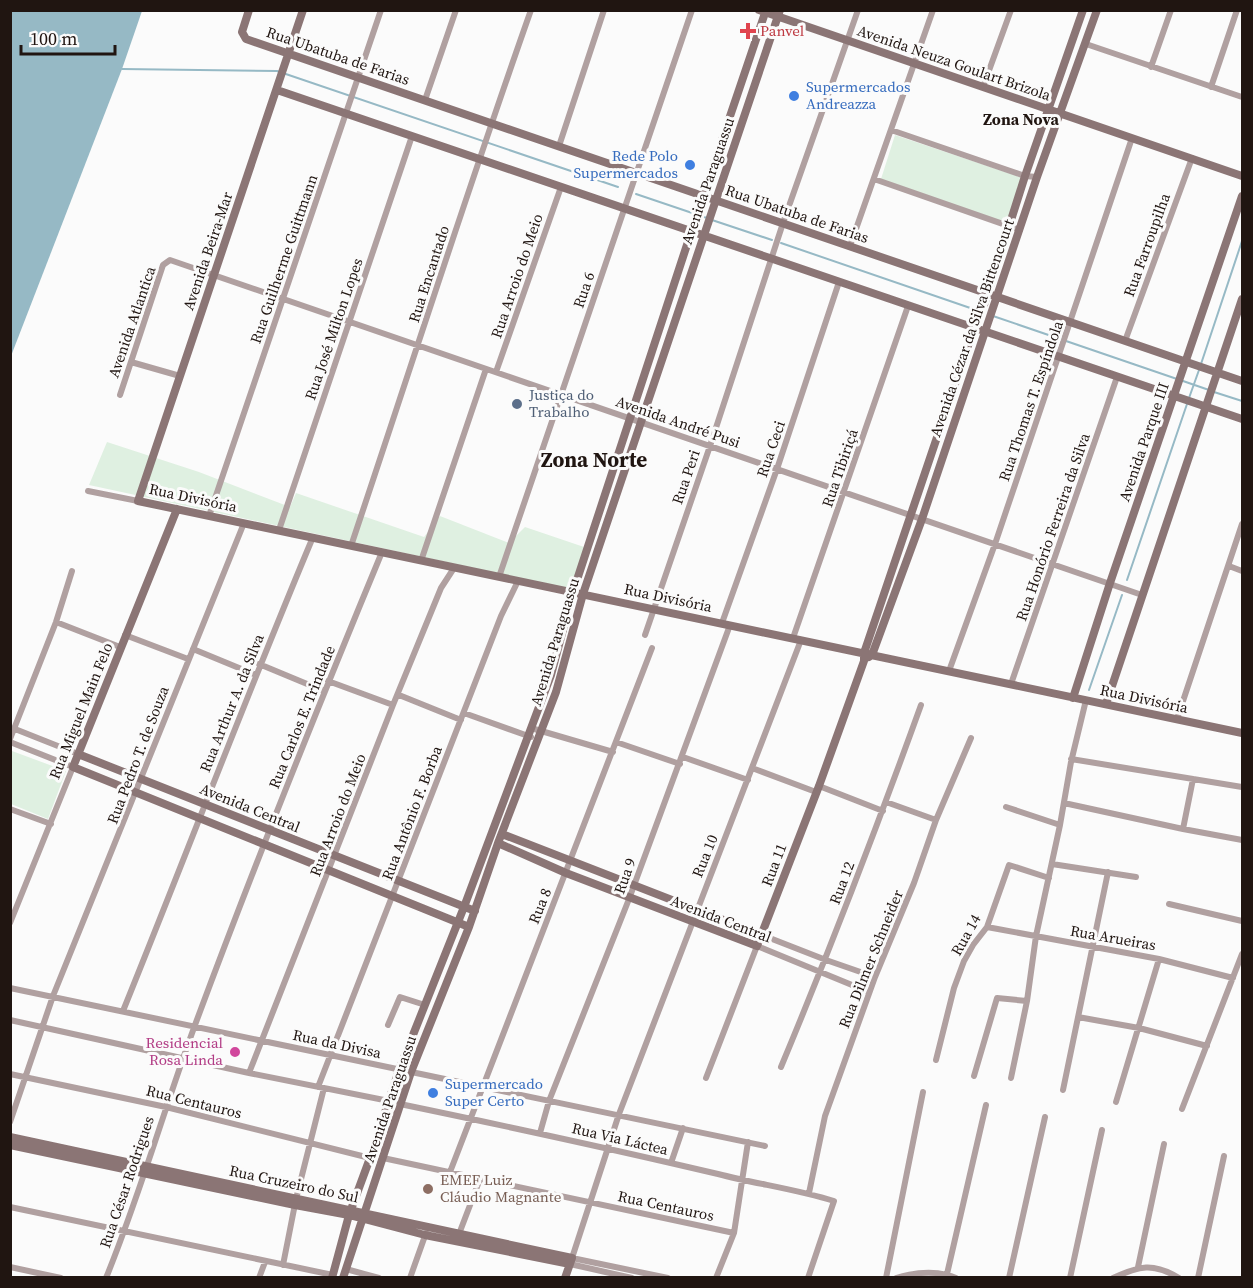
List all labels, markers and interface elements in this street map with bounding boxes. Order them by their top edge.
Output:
scale bar [21,18,116,56]
place label: Panvel [760,20,805,41]
street label: Avenida Neuza Goulart Brizola [855,20,1054,106]
street label: Rua Ubatuba de Farias [264,21,413,90]
marker: Panvel [741,24,755,38]
text: 100 m [30,26,77,51]
place label: Supermercados Andreazza [806,76,910,114]
marker: Supermercados Andreazza [787,89,801,103]
district label: Zona Nova [983,108,1060,130]
street label: Avenida Paraguassu [676,114,739,247]
place label: Rede Polo Supermercados [574,145,678,183]
marker: Rede Polo Supermercados [683,158,697,172]
street label: Rua Guilherme Guittmann [245,171,322,346]
street label: Rua Ubatuba de Farias [723,179,872,248]
street label: Avenida Beira-Mar [177,188,238,313]
street label: Rua Farroupilha [1118,190,1175,299]
street label: Rua Arroio do Meio [485,211,548,341]
street label: Avenida Cézar da Silva Bittencourt [924,216,1019,440]
street label: Rua Encantado [403,223,454,325]
street label: Rua José Milton Lopes [299,255,368,403]
street label: Avenida Atlantica [103,263,161,380]
street label: Rua 6 [568,269,599,311]
street label: Rua Thomas T. Espíndola [993,317,1068,484]
street label: Avenida Parque III [1113,380,1174,504]
place label: Justiça do Trabalho [528,384,594,422]
street label: Avenida André Pusi [613,390,743,453]
marker: Justiça do Trabalho [510,397,524,411]
street label: Rua Ceci [751,418,790,480]
street label: Rua Tibiriçá [816,426,863,510]
street label: Rua Honório Ferreira da Silva [1010,430,1095,624]
district label: Zona Norte [541,445,647,474]
street label: Rua Peri [666,447,705,507]
street label: Rua Divisória [147,478,239,517]
street label: Avenida Paraguassu [525,575,584,709]
street label: Rua Divisória [622,578,714,617]
street label: Rua Arthur A. da Silva [194,630,269,775]
street label: Rua Miguel Main Felo [44,639,118,782]
street label: Rua Carlos E. Trindade [263,642,340,792]
street label: Rua Divisória [1098,679,1190,718]
street label: Rua Pedro T. de Souza [102,682,174,827]
street label: Rua Antônio F. Borba [376,742,447,883]
street label: Rua Arroio do Meio [304,750,371,879]
street label: Avenida Central [197,778,304,837]
street label: Rua 10 [686,831,723,880]
street label: Rua 11 [756,840,791,889]
street label: Rua 9 [608,855,641,897]
street label: Rua 12 [824,858,859,907]
street label: Rua 8 [523,885,556,927]
street label: Rua Dilmer Schneider [833,886,908,1031]
street label: Avenida Central [668,890,775,948]
street label: Rua 14 [946,910,986,959]
street label: Rua Arueiras [1069,920,1158,955]
street label: Rua da Divisa [291,1024,384,1063]
place label: Residencial Rosa Linda [146,1032,224,1070]
street label: Avenida Paraguassu [358,1032,421,1165]
marker: Residencial Rosa Linda [228,1045,242,1059]
place label: Supermercado Super Certo [445,1073,543,1111]
street label: Rua Centauros [144,1079,244,1124]
marker: Supermercado Super Certo [426,1086,440,1100]
street label: Rua César Rodrigues [94,1113,159,1251]
street label: Rua Via Láctea [570,1117,671,1160]
street label: Rua Cruzeiro do Sul [227,1160,361,1208]
place label: EMEF Luiz Cláudio Magnante [440,1169,562,1207]
marker: EMEF Luiz Cláudio Magnante [421,1182,435,1196]
street label: Rua Centauros [616,1185,716,1226]

